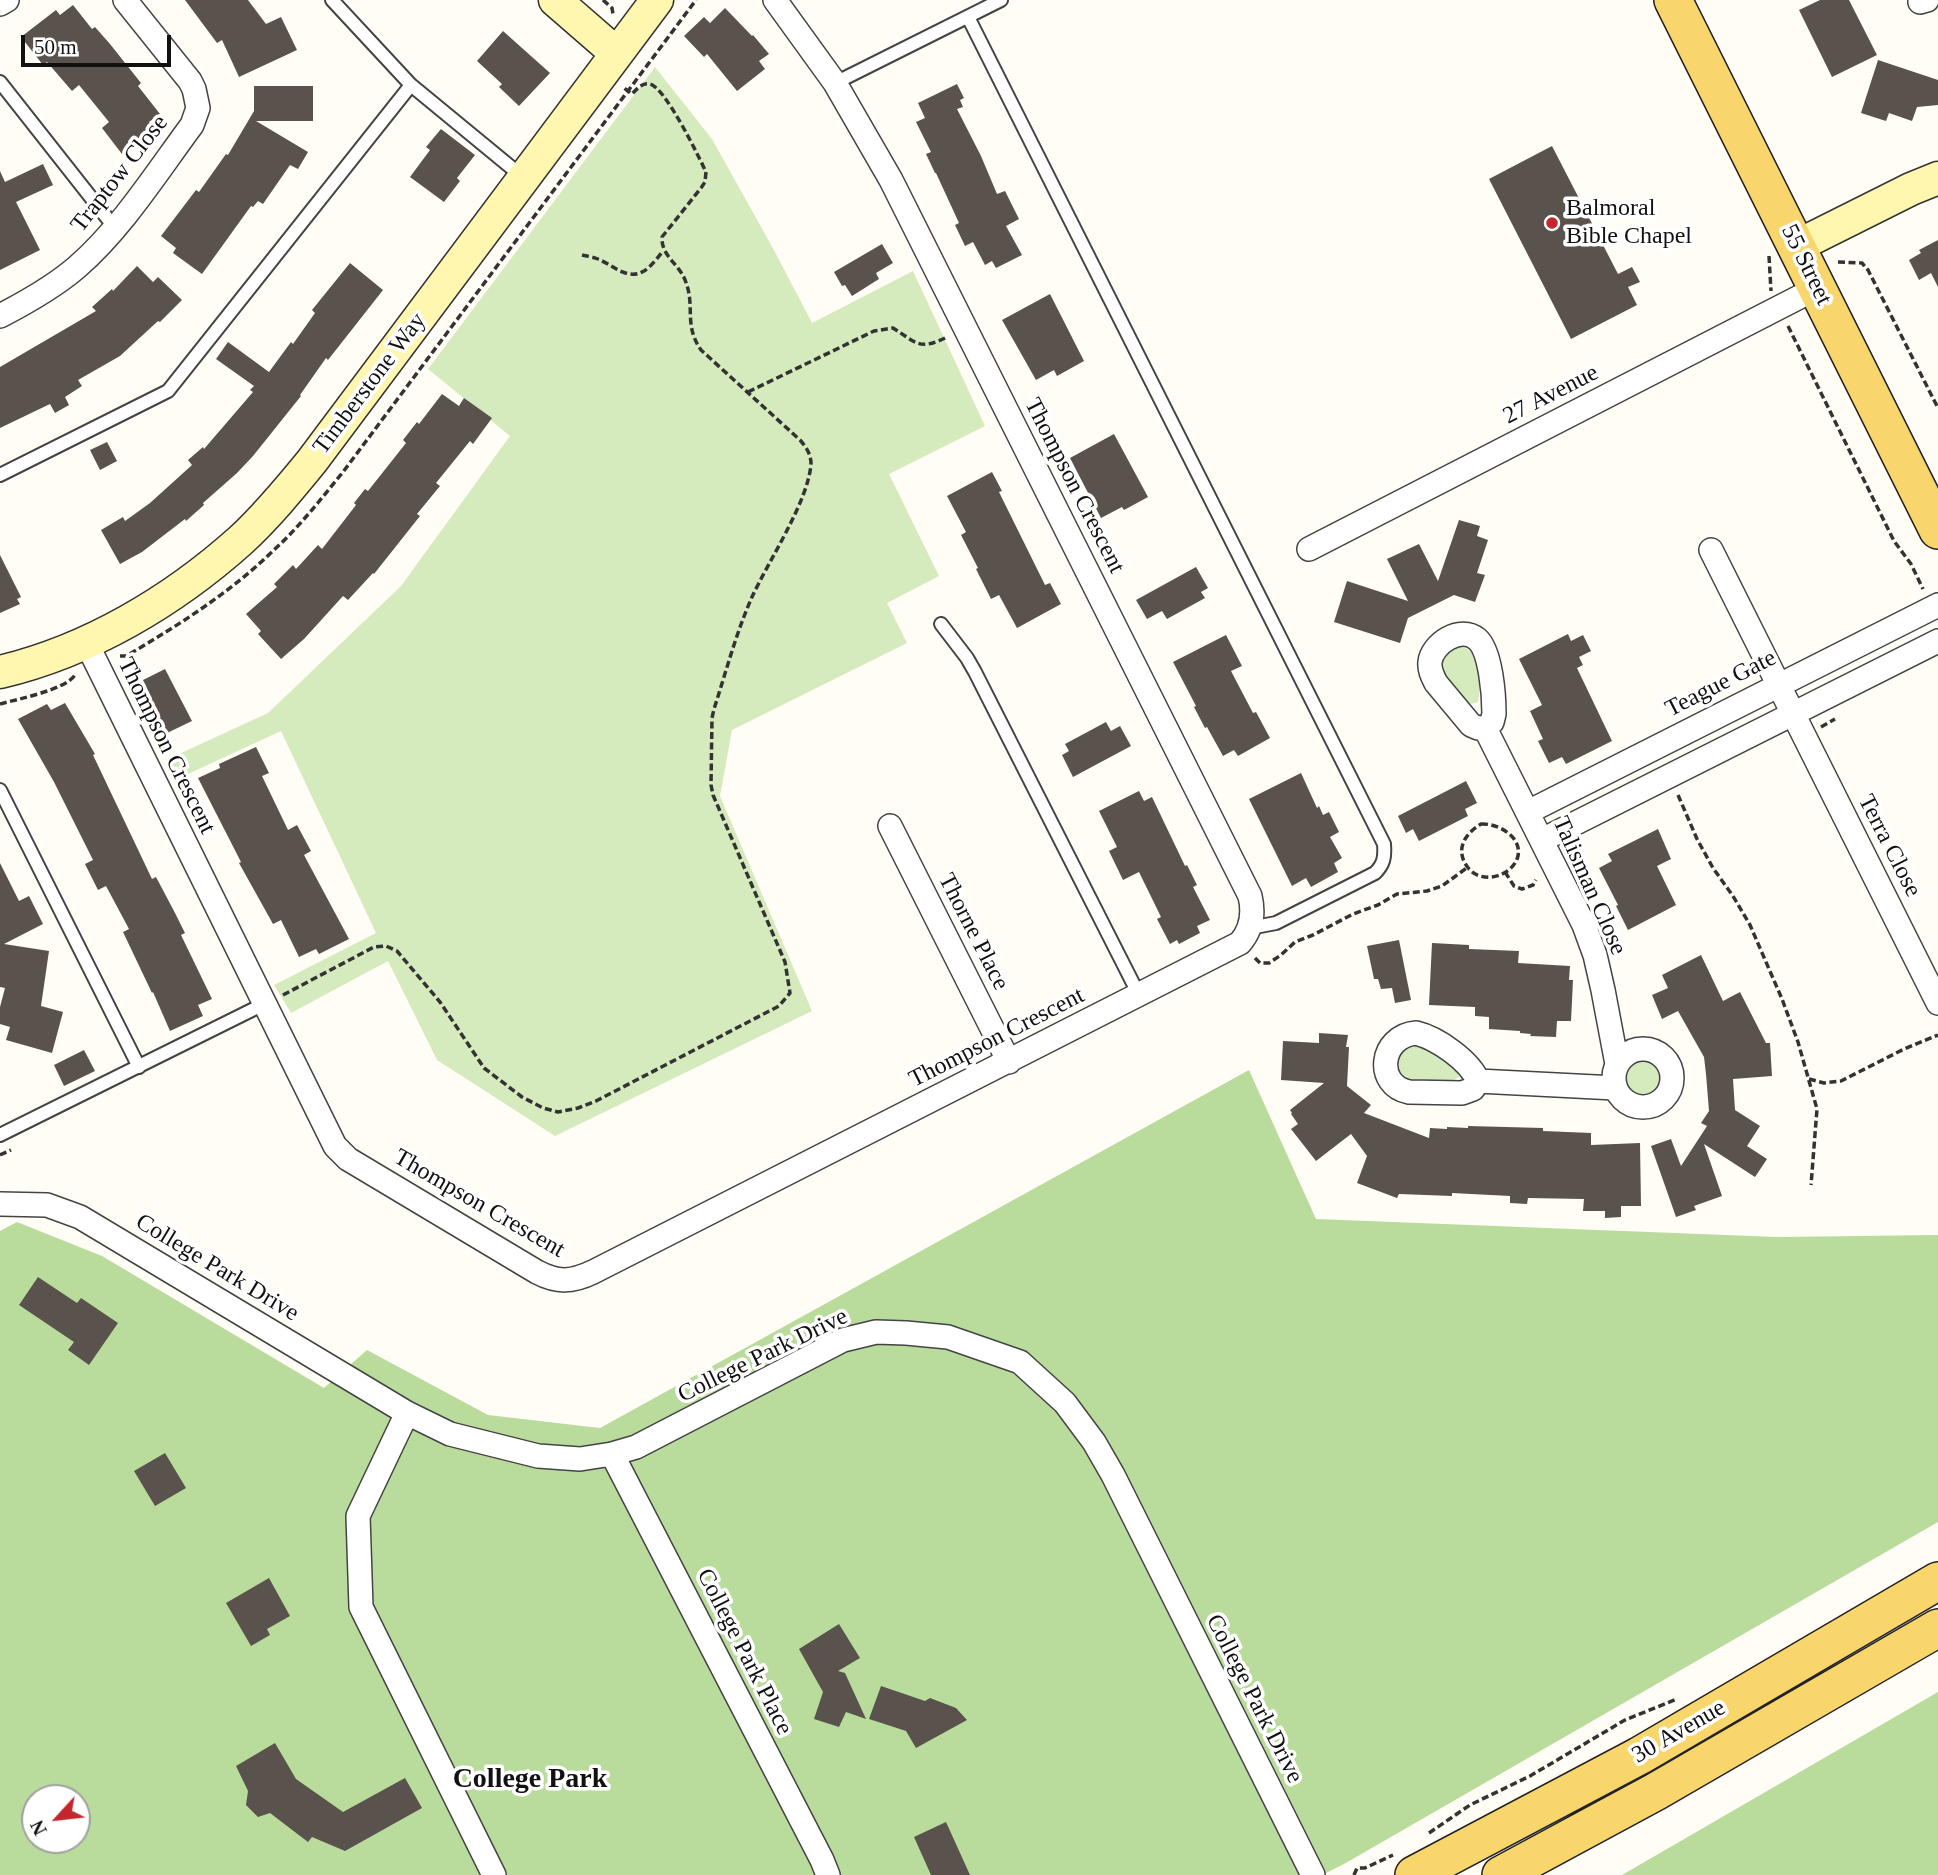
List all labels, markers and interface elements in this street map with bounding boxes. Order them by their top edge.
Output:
scale bar [24,21,175,65]
text: 50 m [34,35,77,59]
street label: Traptow Close [65,110,175,238]
place label: Balmoral Bible Chapel [1566,195,1692,251]
marker: Balmoral Bible Chapel [1544,215,1560,231]
street label: 55 Street [1774,220,1838,310]
street label: Timberstone Way [307,308,433,460]
street label: 27 Avenue [1499,359,1603,431]
street label: Thompson Crescent [1017,394,1131,578]
street label: Teague Gate [1661,644,1781,724]
street label: Thompson Crescent [111,653,221,839]
street label: Terra Close [1851,790,1927,902]
street label: Talisman Close [1546,812,1632,960]
street label: Thorne Place [931,869,1015,995]
street label: Thompson Crescent [905,981,1089,1095]
street label: Thompson Crescent [388,1143,570,1265]
street label: College Park Drive [130,1208,304,1328]
street label: College Park Drive [673,1302,853,1410]
street label: College Park Place [690,1564,798,1740]
street label: College Park Drive [1199,1610,1309,1788]
street label: 30 Avenue [1627,1694,1731,1770]
district label: College Park [453,1763,607,1797]
north arrow [21,1784,91,1854]
text: N [26,1817,51,1839]

